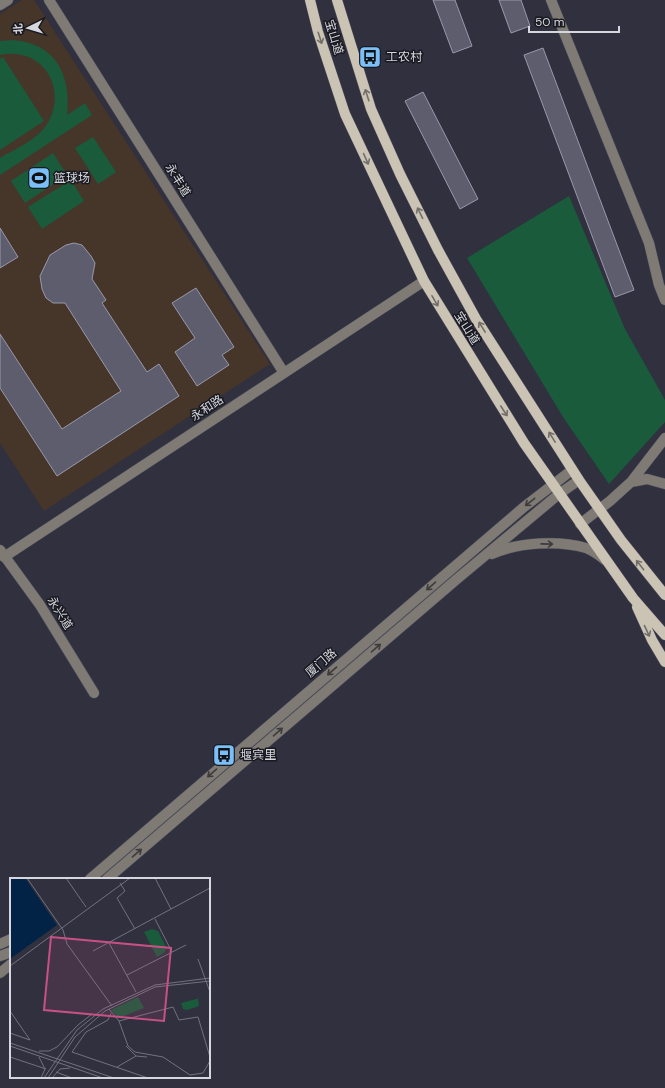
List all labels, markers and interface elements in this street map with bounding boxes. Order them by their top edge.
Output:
north arrow [8,8,48,48]
scale bar [529,8,619,34]
text: 50 m [535,14,564,30]
street label: 宝山道 [321,17,347,57]
text: 北 [11,23,25,35]
one-way arrow [316,31,324,43]
bus stop icon: 工农村 [357,44,383,70]
place label: 工农村 [386,49,423,65]
one-way arrow [362,89,370,101]
one-way arrow [363,153,370,165]
street label: 永丰道 [162,160,194,200]
sports icon: 篮球场 [26,165,52,191]
place label: 篮球场 [54,170,90,186]
one-way arrow [416,208,423,220]
one-way arrow [432,295,440,307]
street label: 宝山道 [451,308,483,348]
one-way arrow [478,322,486,333]
street label: 永和路 [188,391,226,425]
one-way arrow [500,405,508,416]
one-way arrow [547,431,555,443]
one-way arrow [524,497,535,506]
one-way arrow [540,541,553,548]
one-way arrow [636,560,645,571]
one-way arrow [426,582,436,591]
street label: 永兴道 [44,593,76,633]
one-way arrow [644,624,651,636]
one-way arrow [371,643,382,652]
street label: 厦门路 [302,645,340,681]
one-way arrow [327,666,338,675]
one-way arrow [272,728,283,737]
bus stop icon: 堰宾里 [211,742,237,768]
place label: 堰宾里 [240,747,276,763]
one-way arrow [207,769,218,778]
one-way arrow [131,849,142,858]
inset map [10,878,210,1078]

